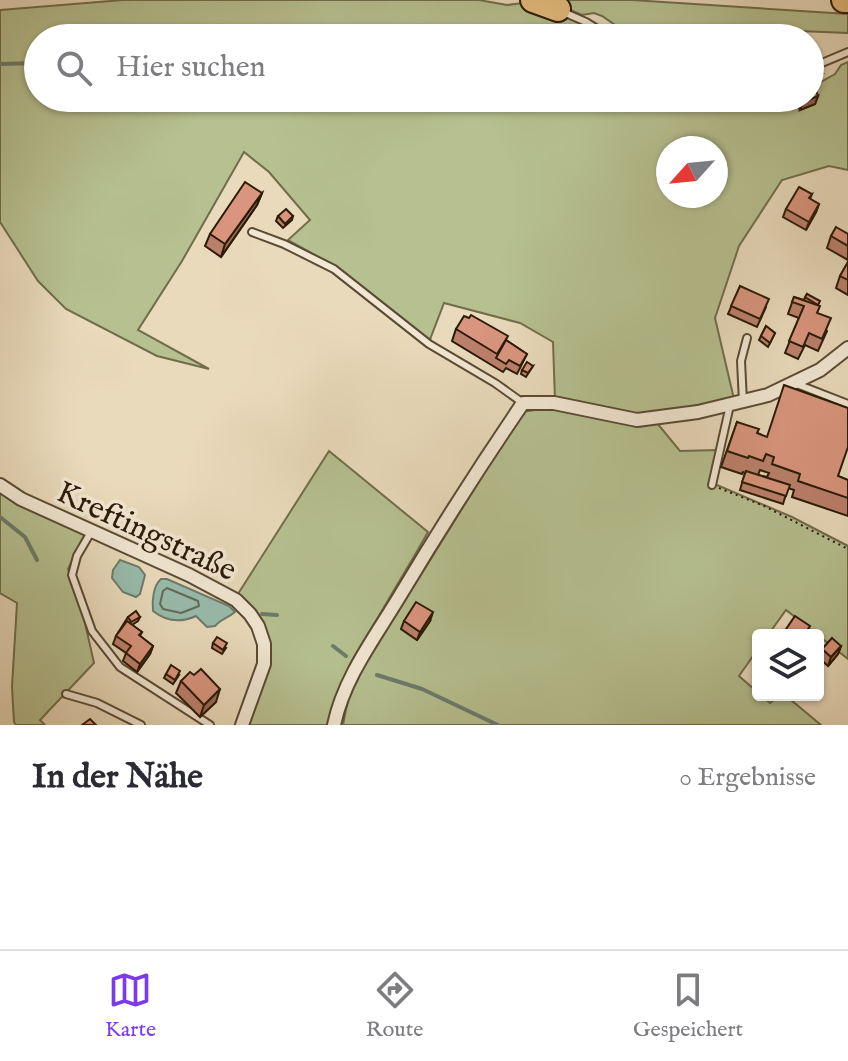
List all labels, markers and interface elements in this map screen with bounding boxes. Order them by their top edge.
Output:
search box [24,24,824,112]
icon: search [52,46,96,90]
text: Hier suchen [116,49,266,87]
north arrow [656,136,728,208]
street label: Kreftingstraße [49,473,243,592]
map controls [752,629,824,701]
button: layers [752,629,824,701]
text: In der Nähe [32,756,203,799]
text: 0 Ergebnisse [679,761,816,794]
tab: Karte [105,968,156,1044]
tab: Route [366,968,423,1044]
tab: Gespeichert [633,968,743,1044]

